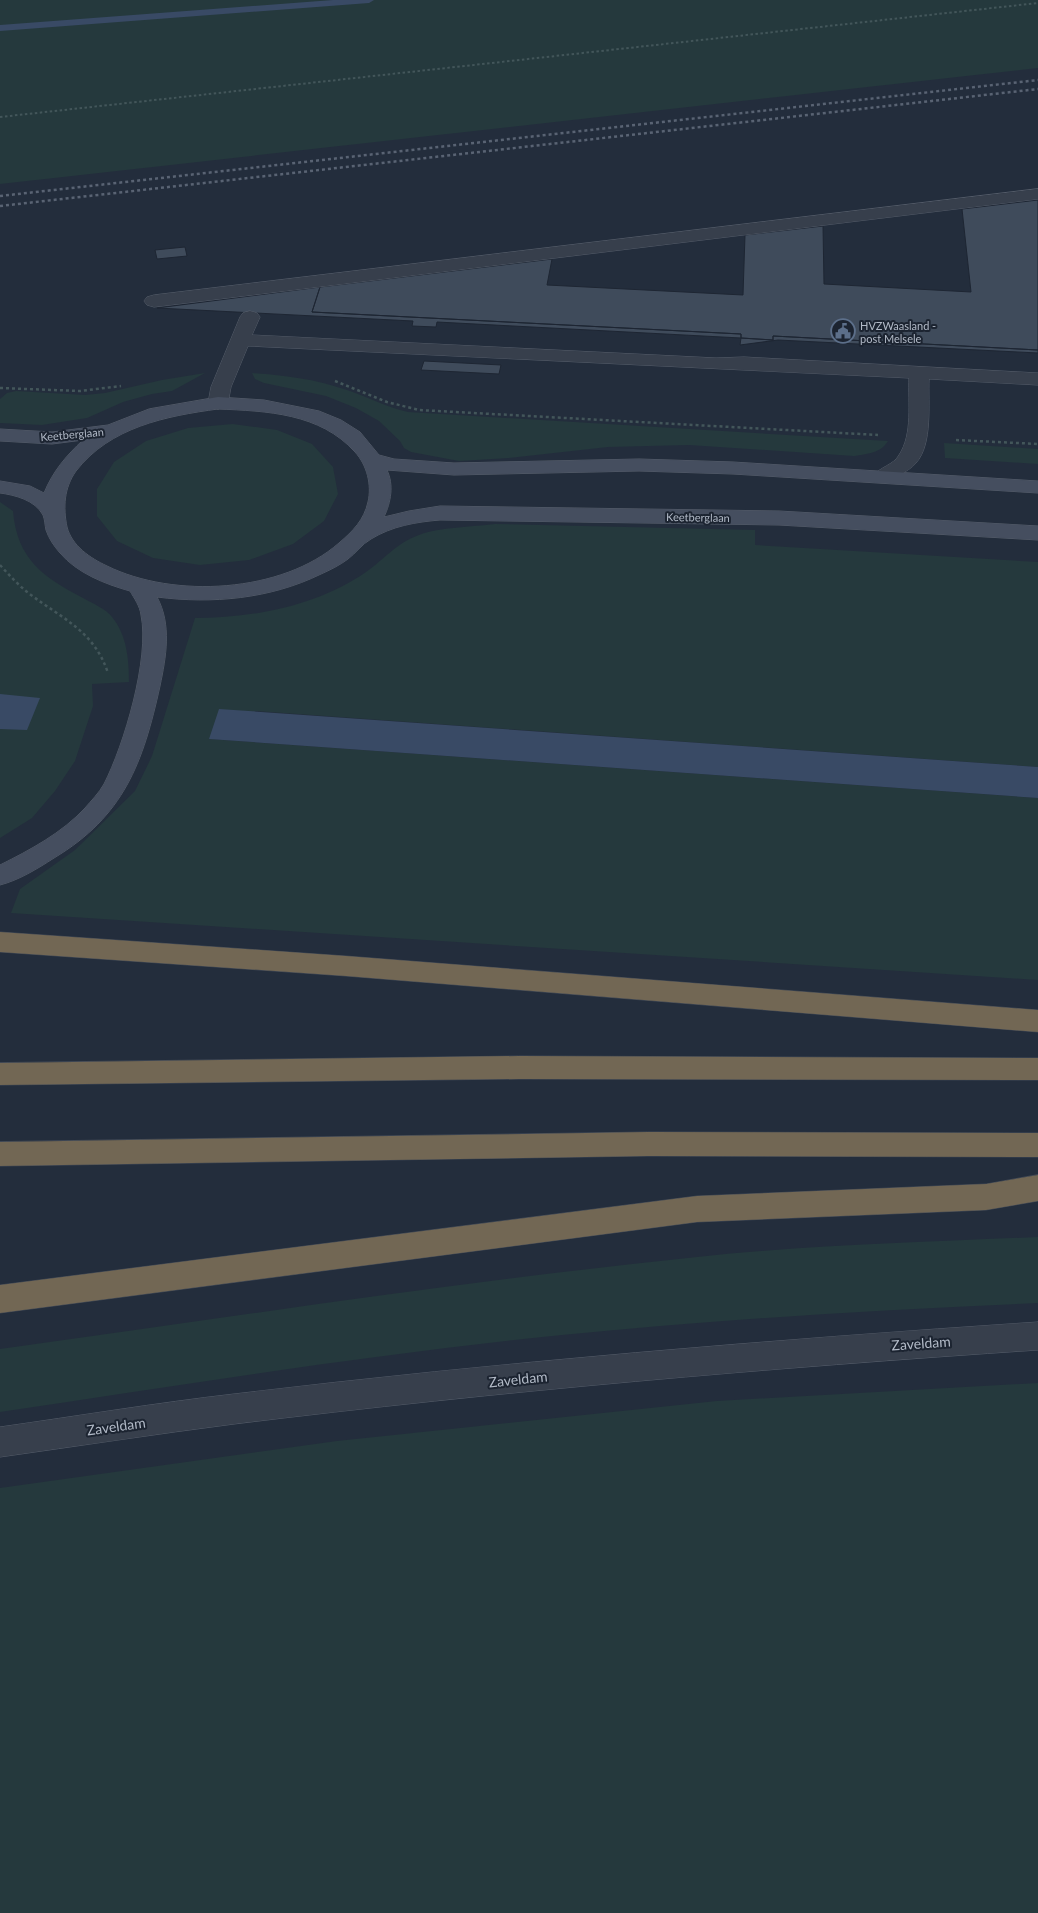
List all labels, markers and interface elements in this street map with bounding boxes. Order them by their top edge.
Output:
public building icon: HVZWaasland - post Melsele [830,318,856,344]
place label: HVZWaasland - post Melsele [860,319,936,345]
street label: Keetberglaan [40,425,104,443]
street label: Keetberglaan [666,510,730,524]
street label: Zaveldam [891,1332,951,1354]
street label: Zaveldam [488,1367,548,1391]
street label: Zaveldam [85,1413,147,1439]

